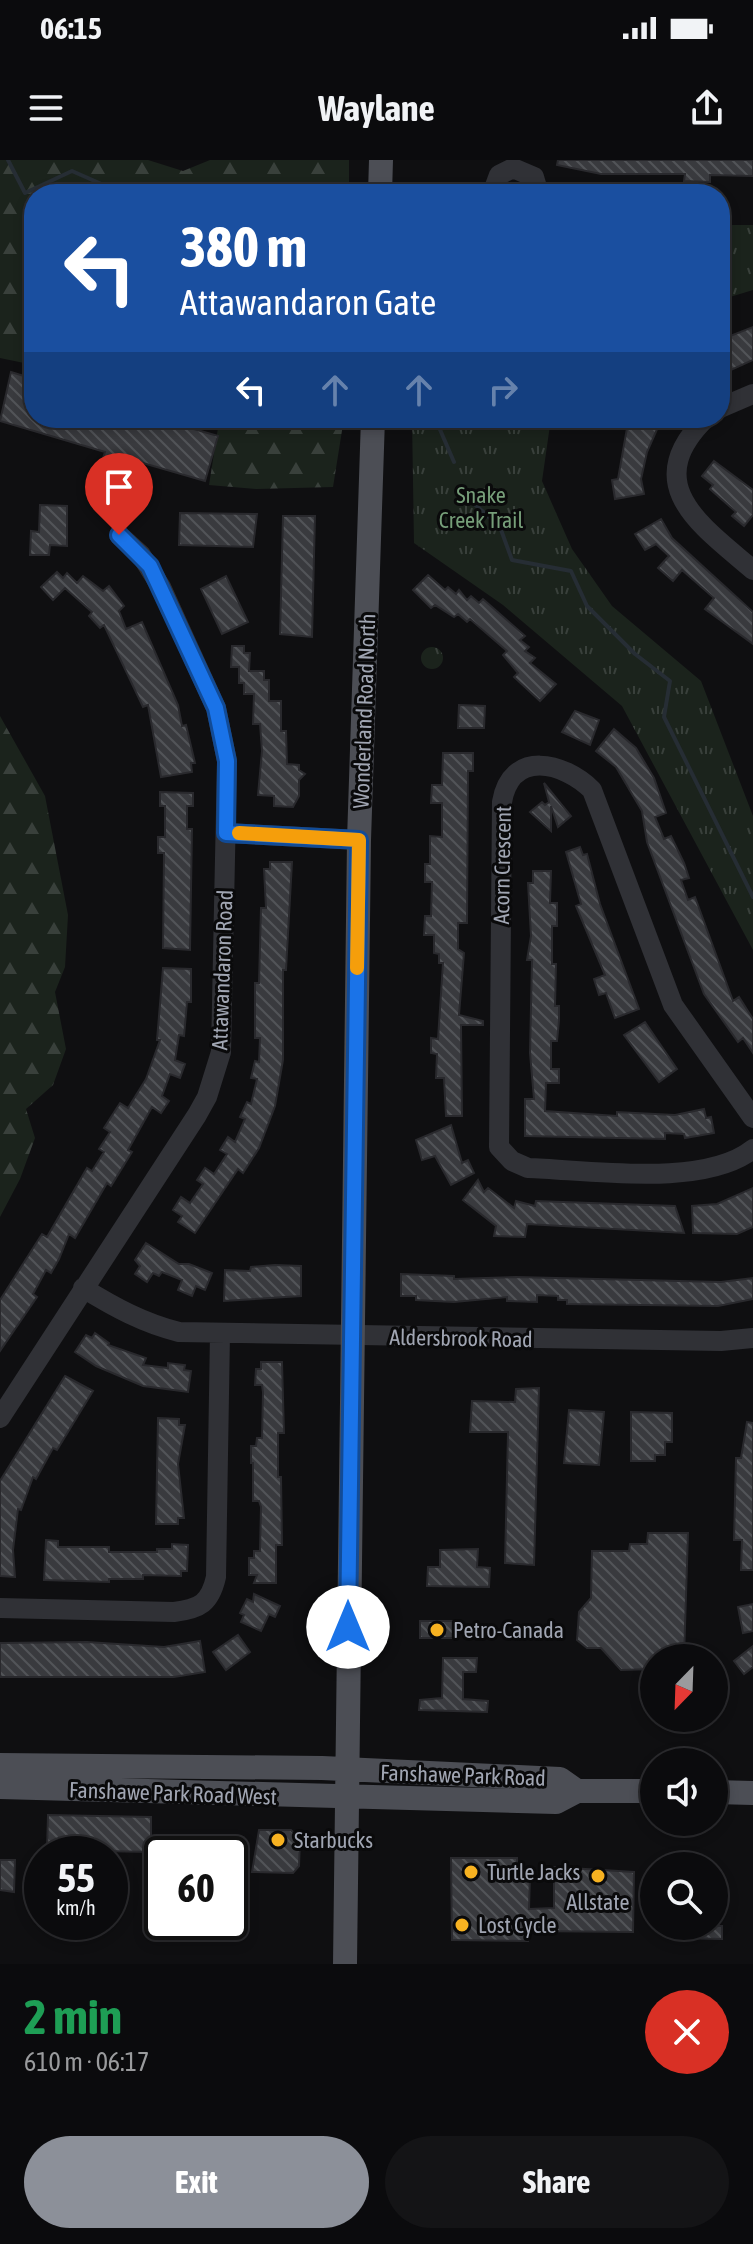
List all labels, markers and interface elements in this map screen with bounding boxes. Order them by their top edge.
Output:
text: 06:15 [40,11,102,45]
icon: menu [24,86,68,130]
icon: share [685,86,729,130]
text: Waylane [318,87,435,129]
text: 380 m [180,215,307,279]
icon: left [48,216,152,320]
text: Attawandaron Gate [180,281,436,323]
icon: left [229,368,273,412]
icon: ahead [313,368,357,412]
icon: ahead [397,368,441,412]
icon: right [481,368,525,412]
pin [85,453,153,535]
icon: arrive [97,465,141,509]
park label: Snake Creek Trail [439,482,523,533]
street label: Wonderland Road North [348,613,380,809]
street label: Acorn Crescent [488,805,516,925]
street label: Attawandaron Road [206,889,238,1051]
street label: Aldersbrook Road [389,1324,533,1352]
position arrow [306,1585,390,1669]
place label: Petro-Canada [453,1617,564,1643]
marker: Petro-Canada [428,1621,446,1639]
north arrow [640,1644,728,1732]
map controls [640,1644,728,1940]
button: sound [640,1748,728,1836]
street label: Fanshawe Park Road [380,1759,546,1791]
street label: Fanshawe Park Road West [69,1776,277,1810]
place label: Starbucks [294,1827,373,1853]
marker: Starbucks [269,1831,287,1849]
speed limit sign: 60 [144,1836,248,1940]
button: search [640,1852,728,1940]
text: 55 [57,1855,95,1900]
place label: Turtle Jacks [487,1859,580,1885]
marker: Turtle Jacks [462,1863,480,1881]
marker: Allstate [589,1867,607,1885]
place label: Allstate [567,1889,629,1915]
text: km/h [56,1896,96,1919]
place label: Lost Cycle [478,1912,556,1938]
marker: Lost Cycle [453,1916,471,1934]
text: 2 min [24,1989,122,2044]
button: close [645,1990,729,2074]
text: 610 m · 06:17 [24,2047,149,2077]
button: Exit [24,2136,369,2228]
button: Share [385,2136,729,2228]

